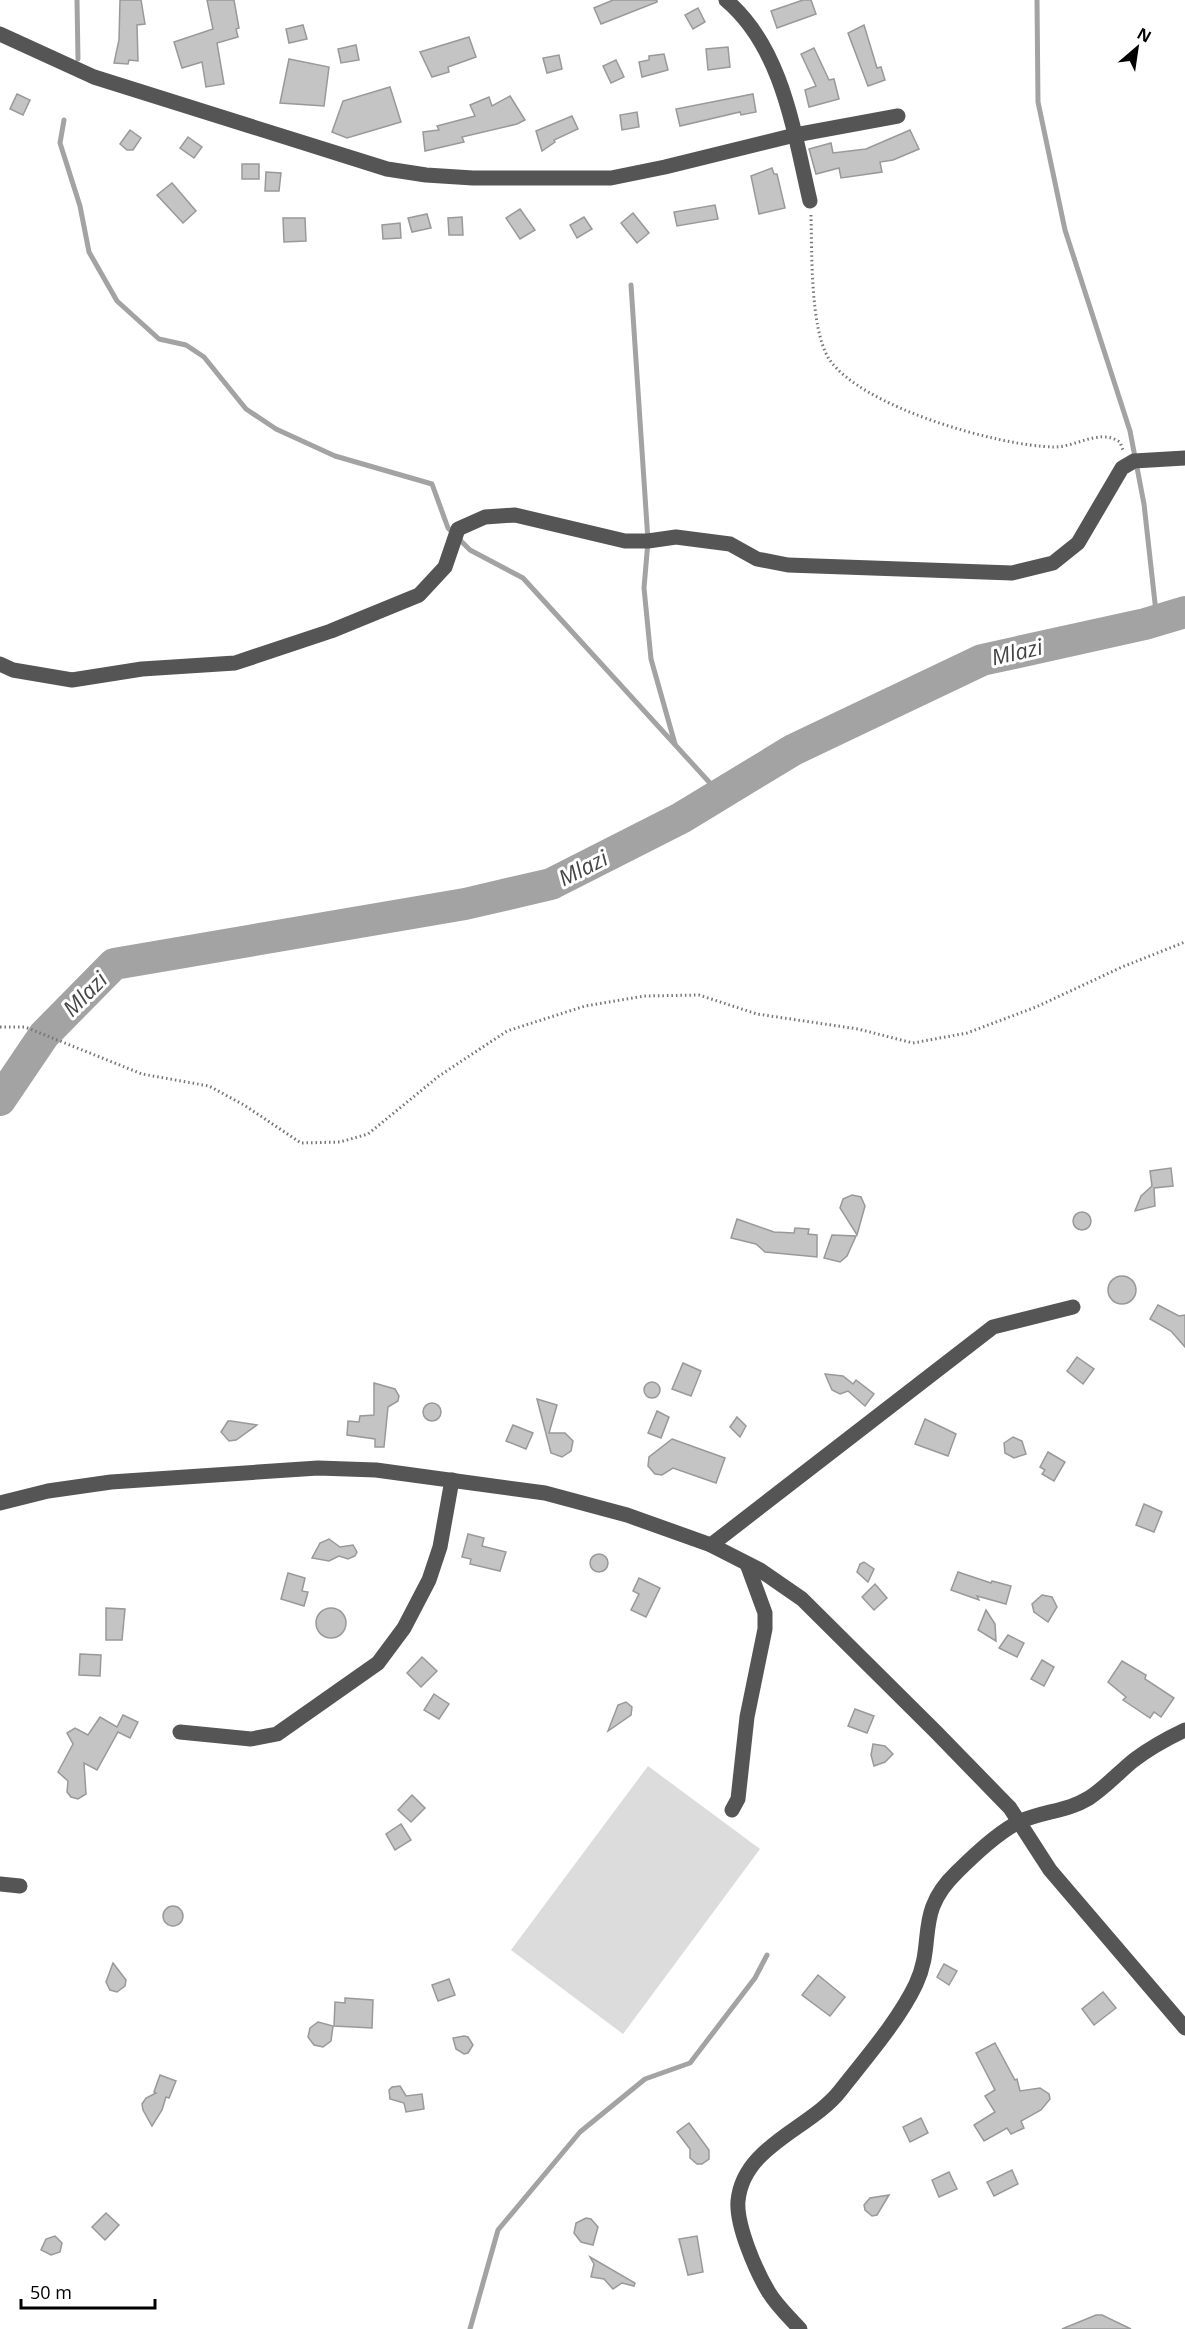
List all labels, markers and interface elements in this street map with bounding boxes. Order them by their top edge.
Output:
north arrow [1107,18,1167,78]
text: N [1133,22,1155,48]
water label: Mlazi [988,630,1046,671]
water label: Mlazi [553,842,613,892]
water label: Mlazi [55,964,113,1022]
scale bar [21,2272,154,2310]
text: 50 m [30,2280,72,2304]

